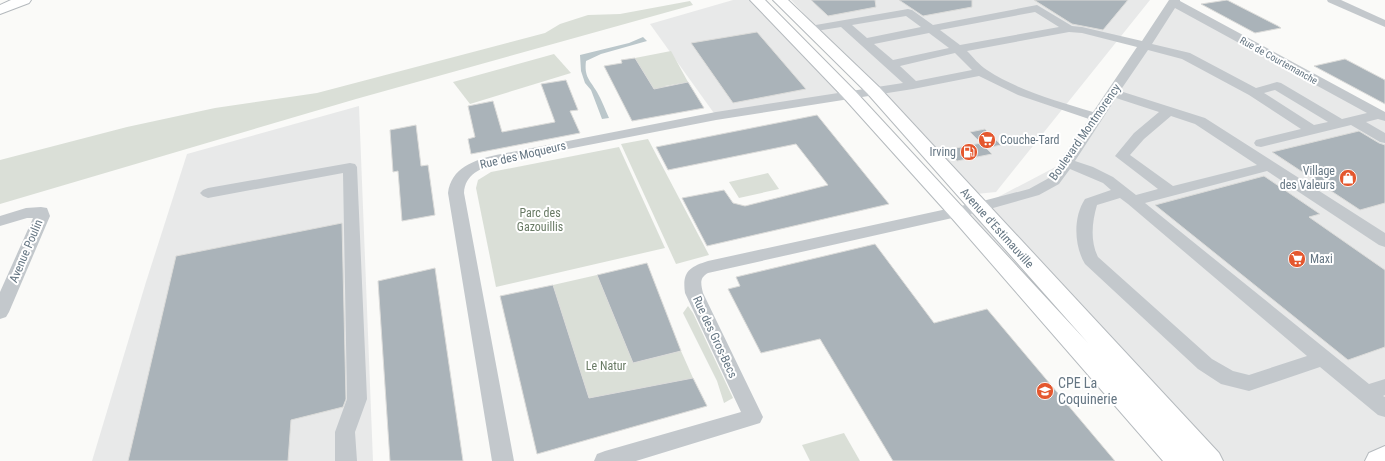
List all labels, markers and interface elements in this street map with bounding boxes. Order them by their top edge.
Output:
street label: Rue de Courtemanche [1238,35,1320,86]
street label: Boulevard Montmorency [1046,81,1124,183]
supermarket icon: Couche-Tard [977,130,997,150]
place label: Couche-Tard [1000,133,1059,147]
street label: Rue des Moqueurs [479,138,567,172]
fuel station icon: Irving [959,142,979,162]
place label: Irving [930,145,956,159]
place label: Village des Valeurs [1280,164,1335,192]
shop icon: Village des Valeurs [1338,168,1358,188]
street label: Avenue d'Estimauville [957,185,1037,271]
park label: Parc des Gazouillis [517,206,563,234]
street label: Avenue Poulin [6,217,46,285]
supermarket icon: Maxi [1287,249,1307,269]
place label: Maxi [1310,252,1333,266]
street label: Rue des Gros-Becs [690,294,740,380]
park label: Le Natur [586,359,626,373]
place label: CPE La Coquinerie [1058,375,1118,407]
school or university icon: CPE La Coquinerie [1035,381,1055,401]

